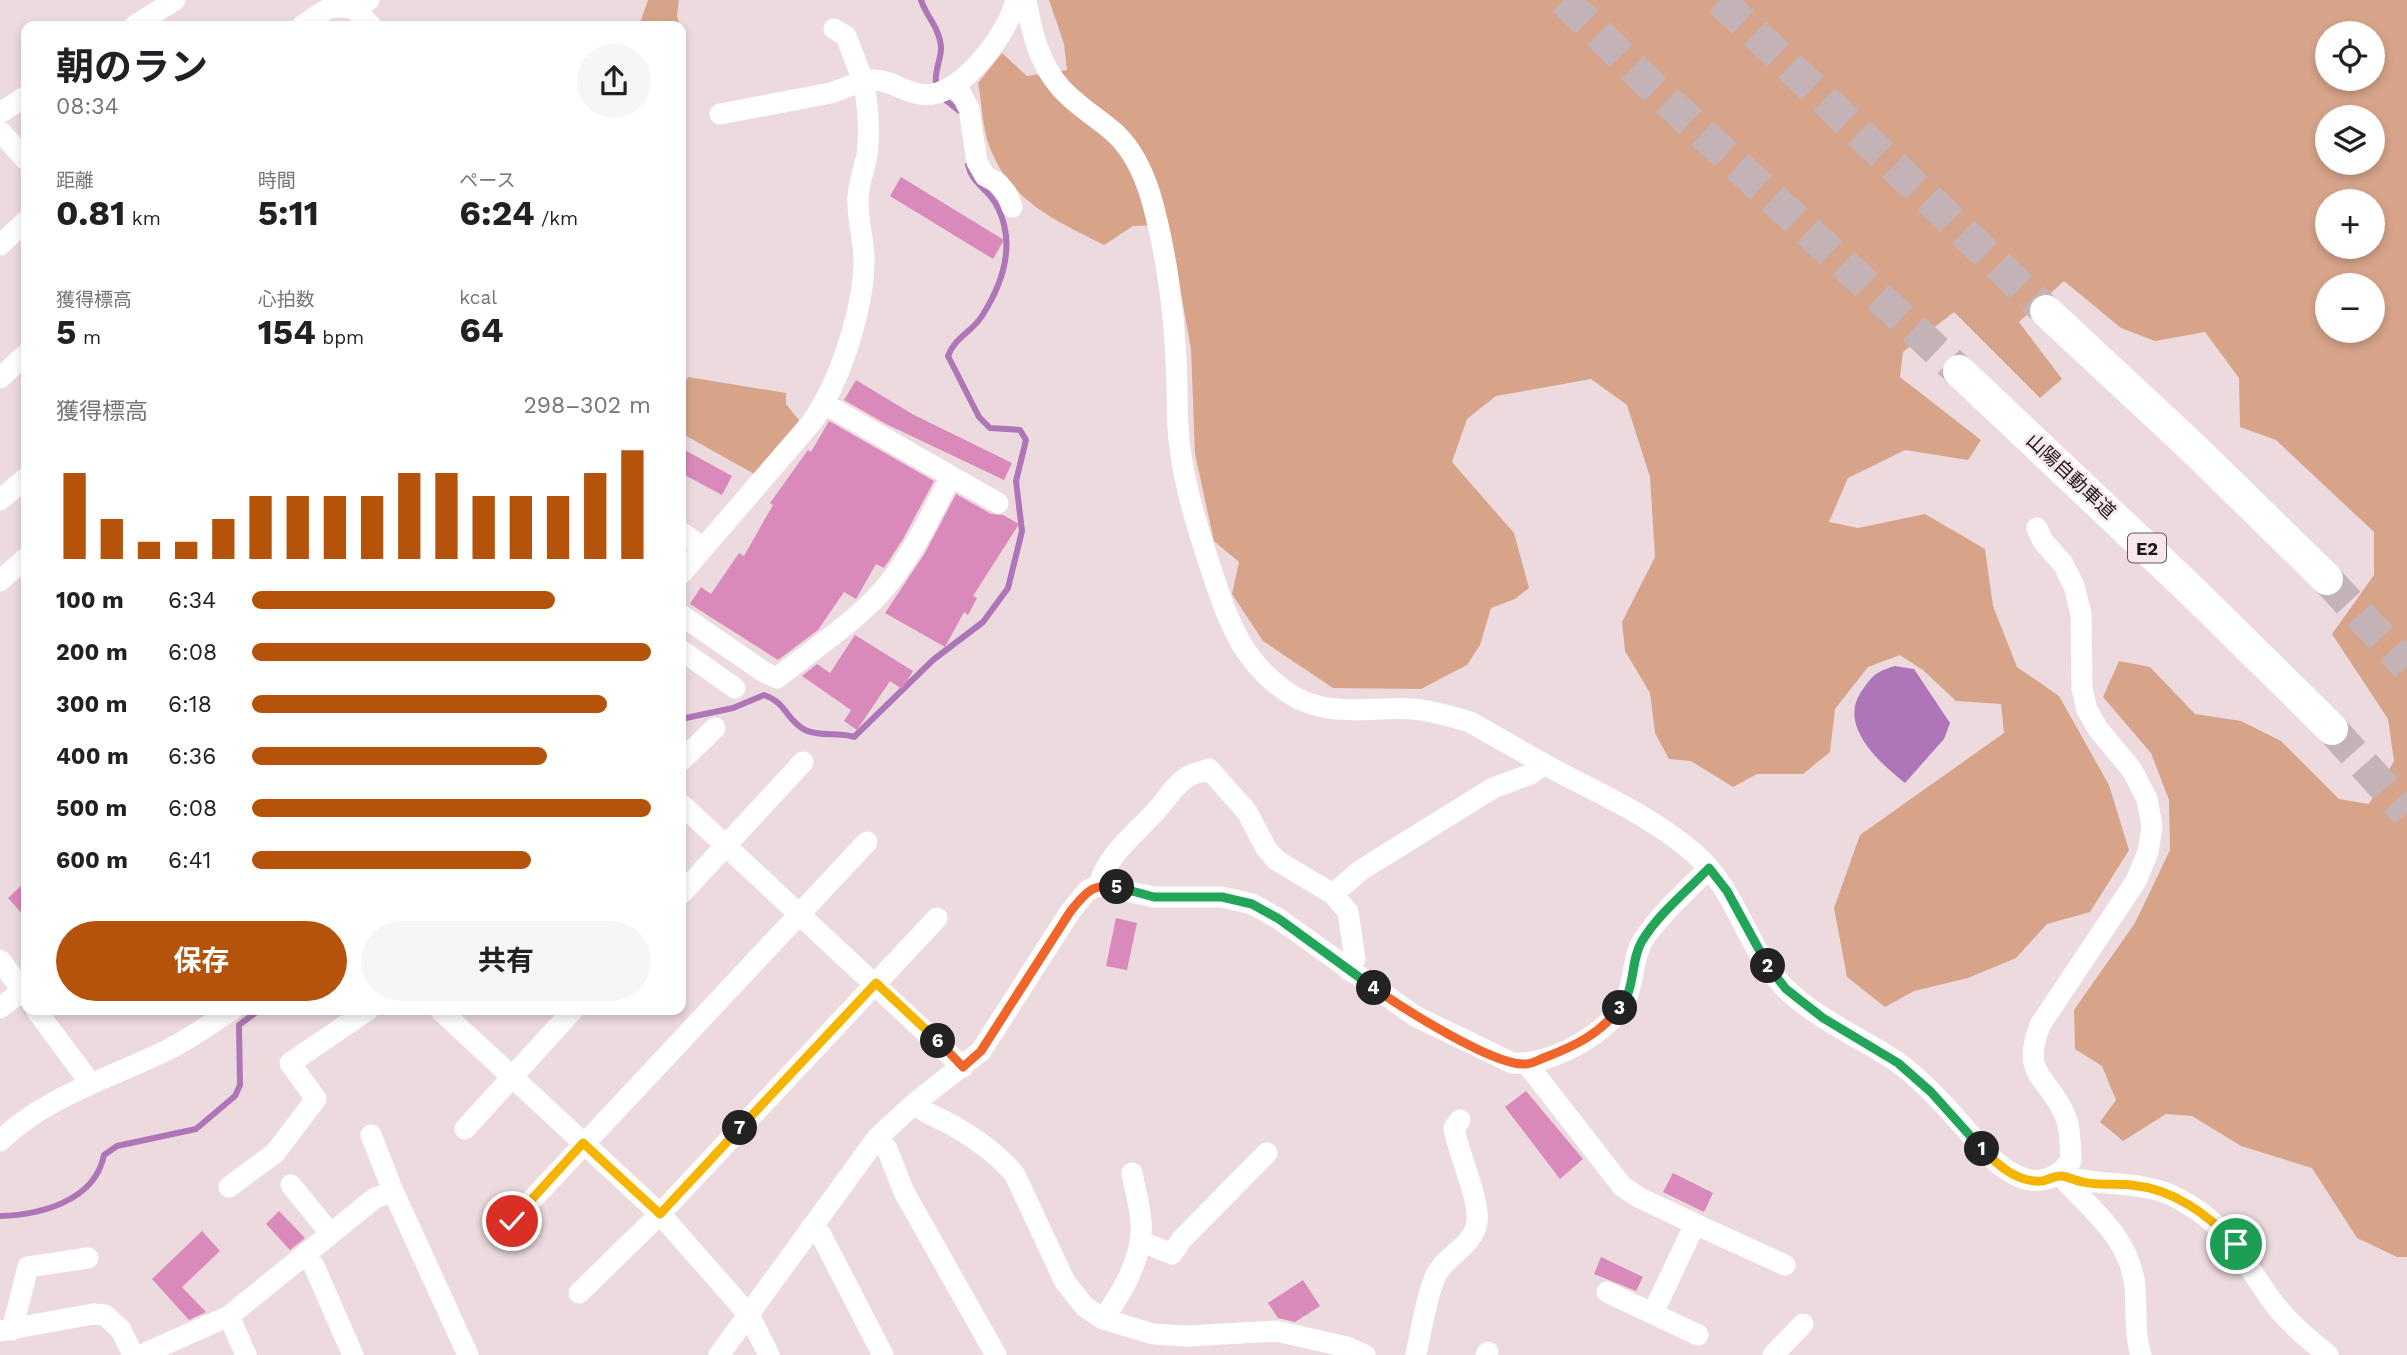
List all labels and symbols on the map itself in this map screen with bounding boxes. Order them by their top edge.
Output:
street label: 山陽自動車道 [2021,429,2121,523]
road number: E2 [2128,534,2166,562]
pin: 5 [1100,870,1134,904]
pin: 2 [1750,948,1786,984]
pin: 4 [1356,970,1392,1006]
pin: 3 [1602,990,1638,1026]
pin: 6 [920,1024,956,1058]
pin: 7 [722,1110,758,1146]
pin: 1 [1965,1132,2000,1166]
pin [482,1191,542,1251]
pin [2206,1214,2266,1274]

